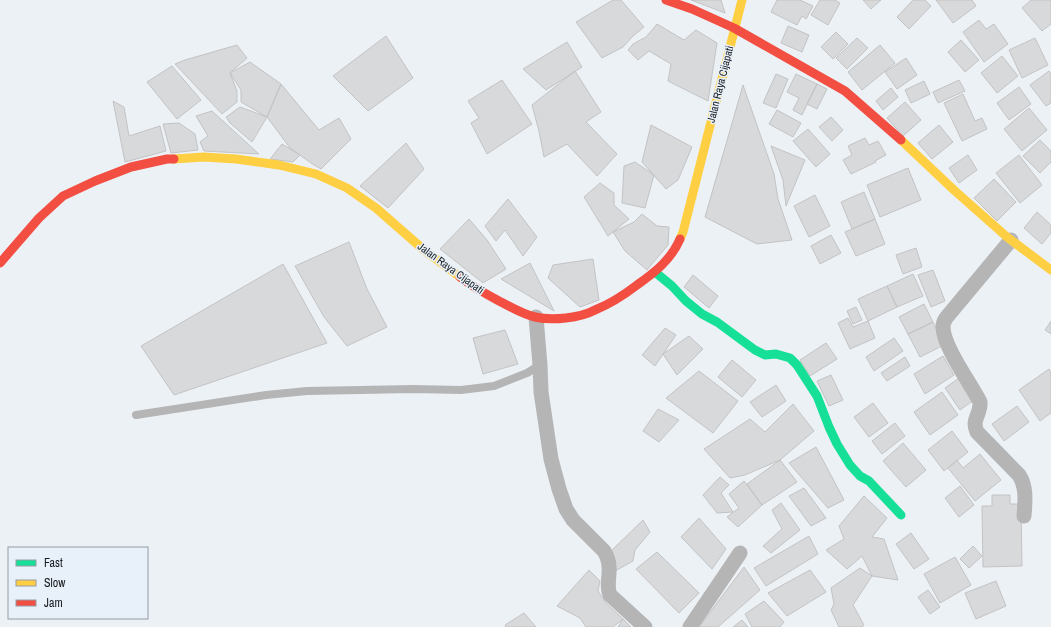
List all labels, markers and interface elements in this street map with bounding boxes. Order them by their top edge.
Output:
street label: Jalan Raya Cijapati [704,44,736,124]
street label: Jalan Raya Cijapati [415,239,487,297]
legend [8,547,148,619]
text: Fast [44,555,63,571]
text: Slow [44,575,66,591]
text: Jam [44,595,63,611]

